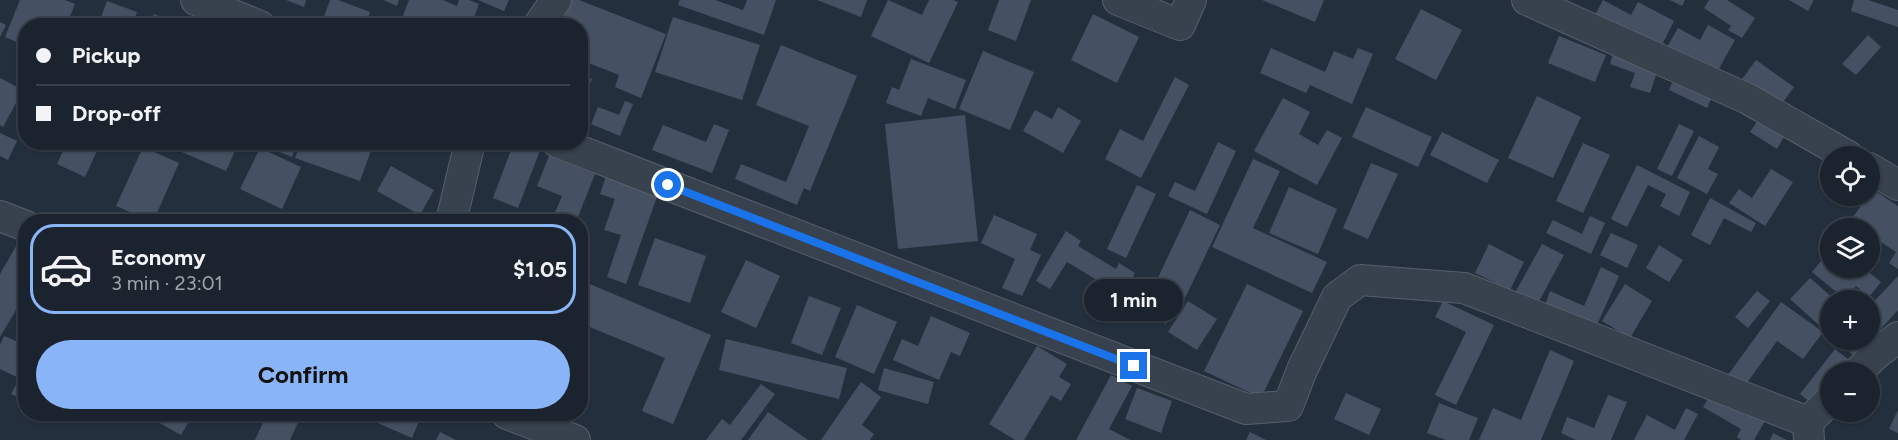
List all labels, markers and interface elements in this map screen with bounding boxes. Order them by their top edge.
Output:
text: Pickup [72,42,141,69]
text: Drop-off [72,100,161,127]
map controls [1820,146,1880,422]
button: locate [1820,146,1880,206]
route start [654,171,681,198]
button: layers [1820,218,1880,278]
icon: car [39,242,93,296]
text: Economy [111,244,206,271]
text: $1.05 [513,256,567,283]
text: 3 min · 23:01 [111,271,223,295]
callout: 1 min [1084,279,1184,321]
text: 1 min [1110,288,1157,312]
button: + [1820,290,1880,350]
button: Confirm [36,340,570,409]
route end [1120,352,1147,379]
button: − [1820,362,1880,422]

